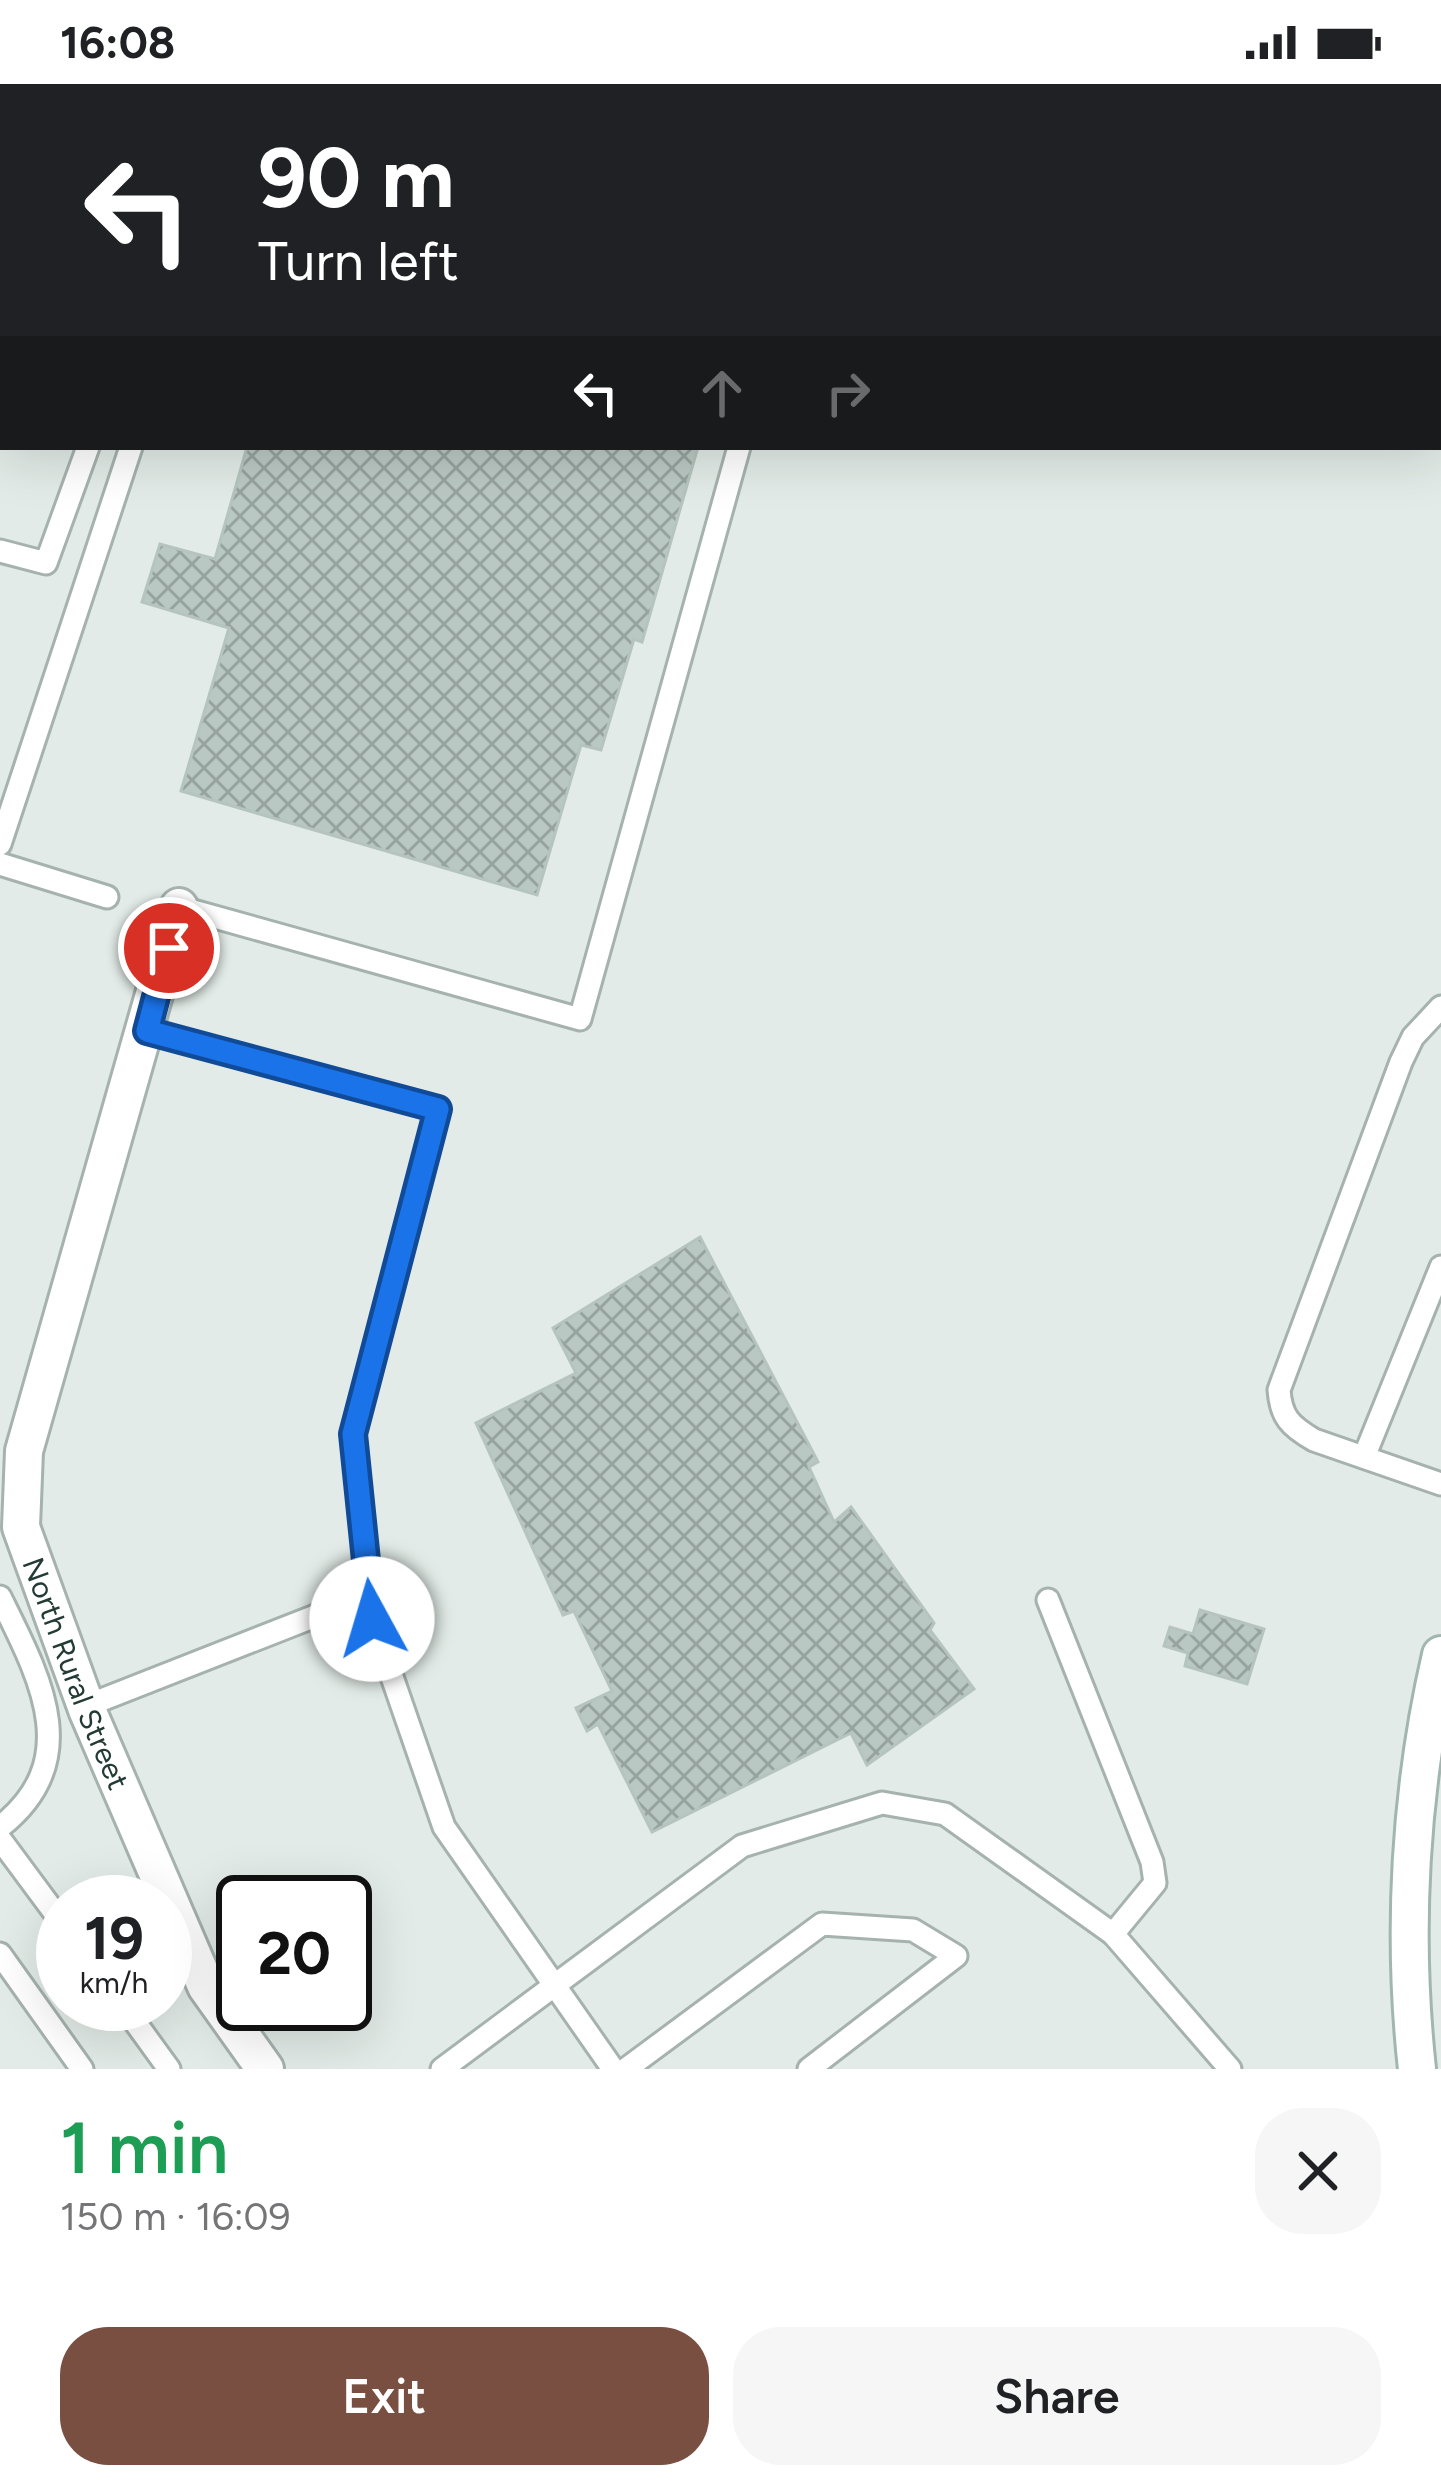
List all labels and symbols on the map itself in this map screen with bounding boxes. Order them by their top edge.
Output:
pin [118,897,220,999]
street label: North Rural Street [15,1552,138,1795]
position arrow [309,1556,435,1682]
speed limit sign: 20 [216,1875,372,2031]

